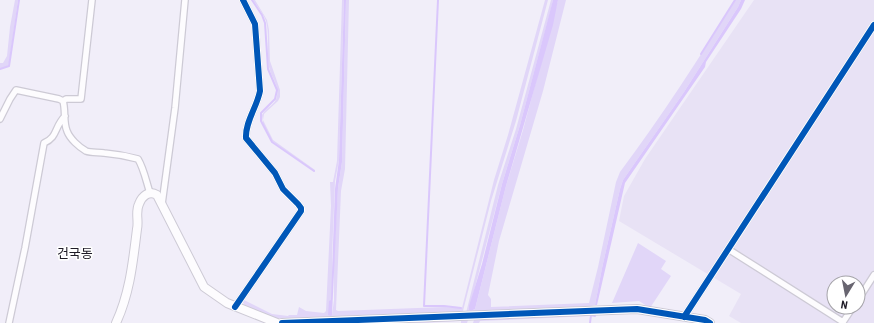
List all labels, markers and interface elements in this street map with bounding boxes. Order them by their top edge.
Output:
district label: 건국동 [57,246,93,261]
north arrow [826,275,866,315]
text: N [840,297,849,311]

